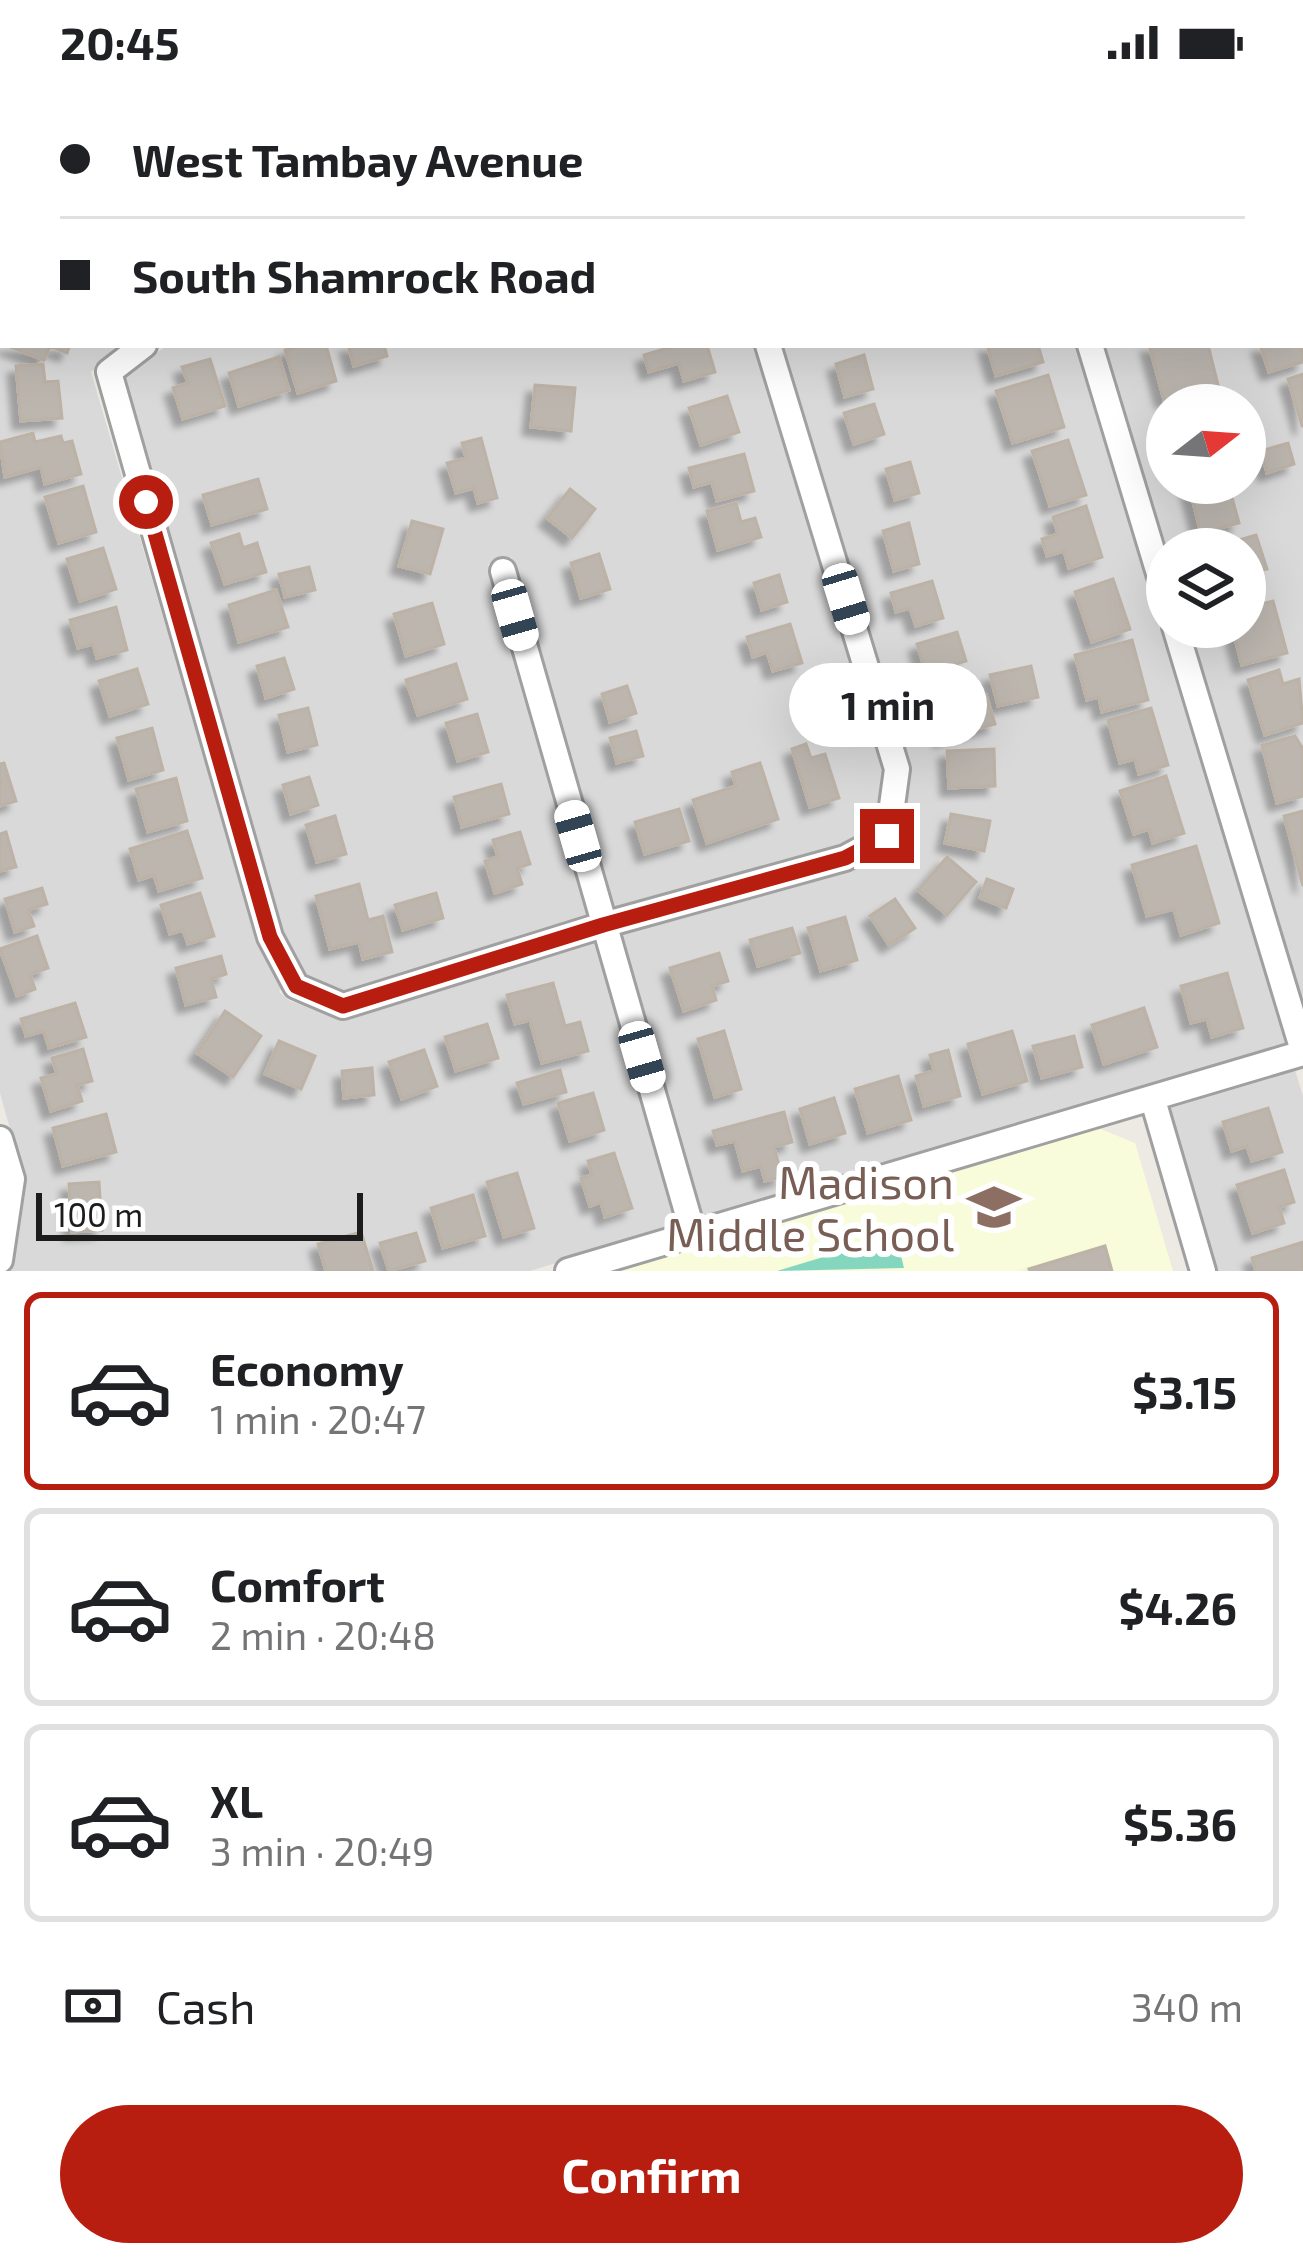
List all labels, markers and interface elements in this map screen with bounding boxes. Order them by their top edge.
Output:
text: 20:45 [60,15,180,69]
text: West Tambay Avenue [132,132,583,186]
text: South Shamrock Road [132,248,596,302]
north arrow [1146,384,1266,504]
map controls [1146,384,1266,648]
route start [119,475,173,529]
button: layers [1146,528,1266,648]
car [818,559,874,639]
car [488,575,542,655]
callout: 1 min [788,662,986,746]
text: 1 min [841,681,935,728]
car [551,796,605,876]
route end [860,809,914,863]
car [615,1017,669,1097]
place label: Madison Middle School [666,1154,954,1260]
school or university icon: Madison Middle School [965,1178,1023,1236]
scale bar [36,1187,363,1240]
text: 100 m [54,1194,143,1234]
icon: car [66,1337,174,1445]
text: Economy [210,1341,404,1395]
text: $3.15 [1132,1364,1237,1418]
text: 1 min · 20:47 [210,1395,426,1442]
icon: car [66,1553,174,1661]
text: Comfort [210,1557,385,1611]
text: $4.26 [1119,1580,1237,1634]
text: 2 min · 20:48 [210,1611,436,1658]
icon: car [66,1769,174,1877]
text: XL [210,1773,263,1827]
text: $5.36 [1123,1796,1237,1850]
text: 3 min · 20:49 [210,1827,434,1874]
icon: cash [60,1973,126,2039]
text: Cash [156,1979,255,2033]
text: 340 m [1131,1983,1243,2030]
button: Confirm [60,2105,1243,2243]

